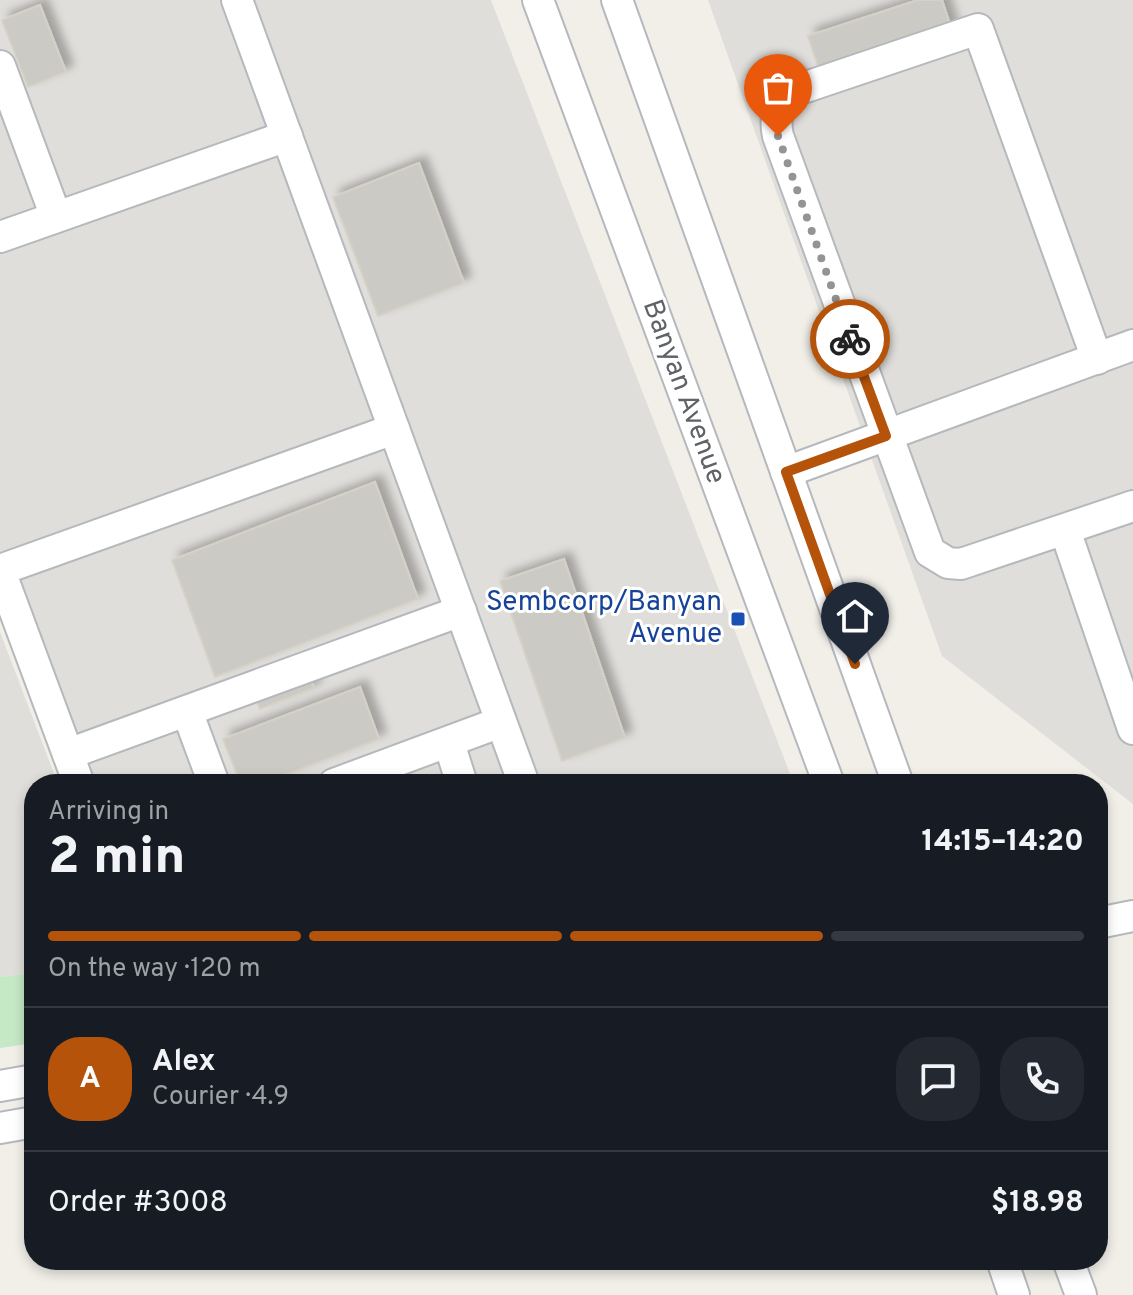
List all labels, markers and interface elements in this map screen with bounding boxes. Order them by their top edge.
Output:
pin [744,54,812,136]
icon: bag [756,66,800,110]
street label: Banyan Avenue [633,295,733,489]
courier [810,299,890,379]
icon: bike [828,317,872,361]
pin [821,582,889,664]
place label: Sembcorp/Banyan Avenue [486,585,722,653]
icon: home [833,594,877,638]
marker: Sembcorp/Banyan Avenue [729,610,747,628]
text: Arriving in [48,796,169,829]
text: 14:15–14:20 [921,824,1084,861]
text: 2 min [48,826,186,892]
text: On the way · 120 m [48,953,261,986]
button: chat [896,1037,980,1121]
button: phone [1000,1037,1084,1121]
text: Alex [152,1044,216,1081]
text: A [79,1061,101,1098]
text: Courier · 4.9 [152,1081,289,1114]
text: Order #3008 [48,1185,228,1222]
text: $18.98 [991,1185,1084,1222]

